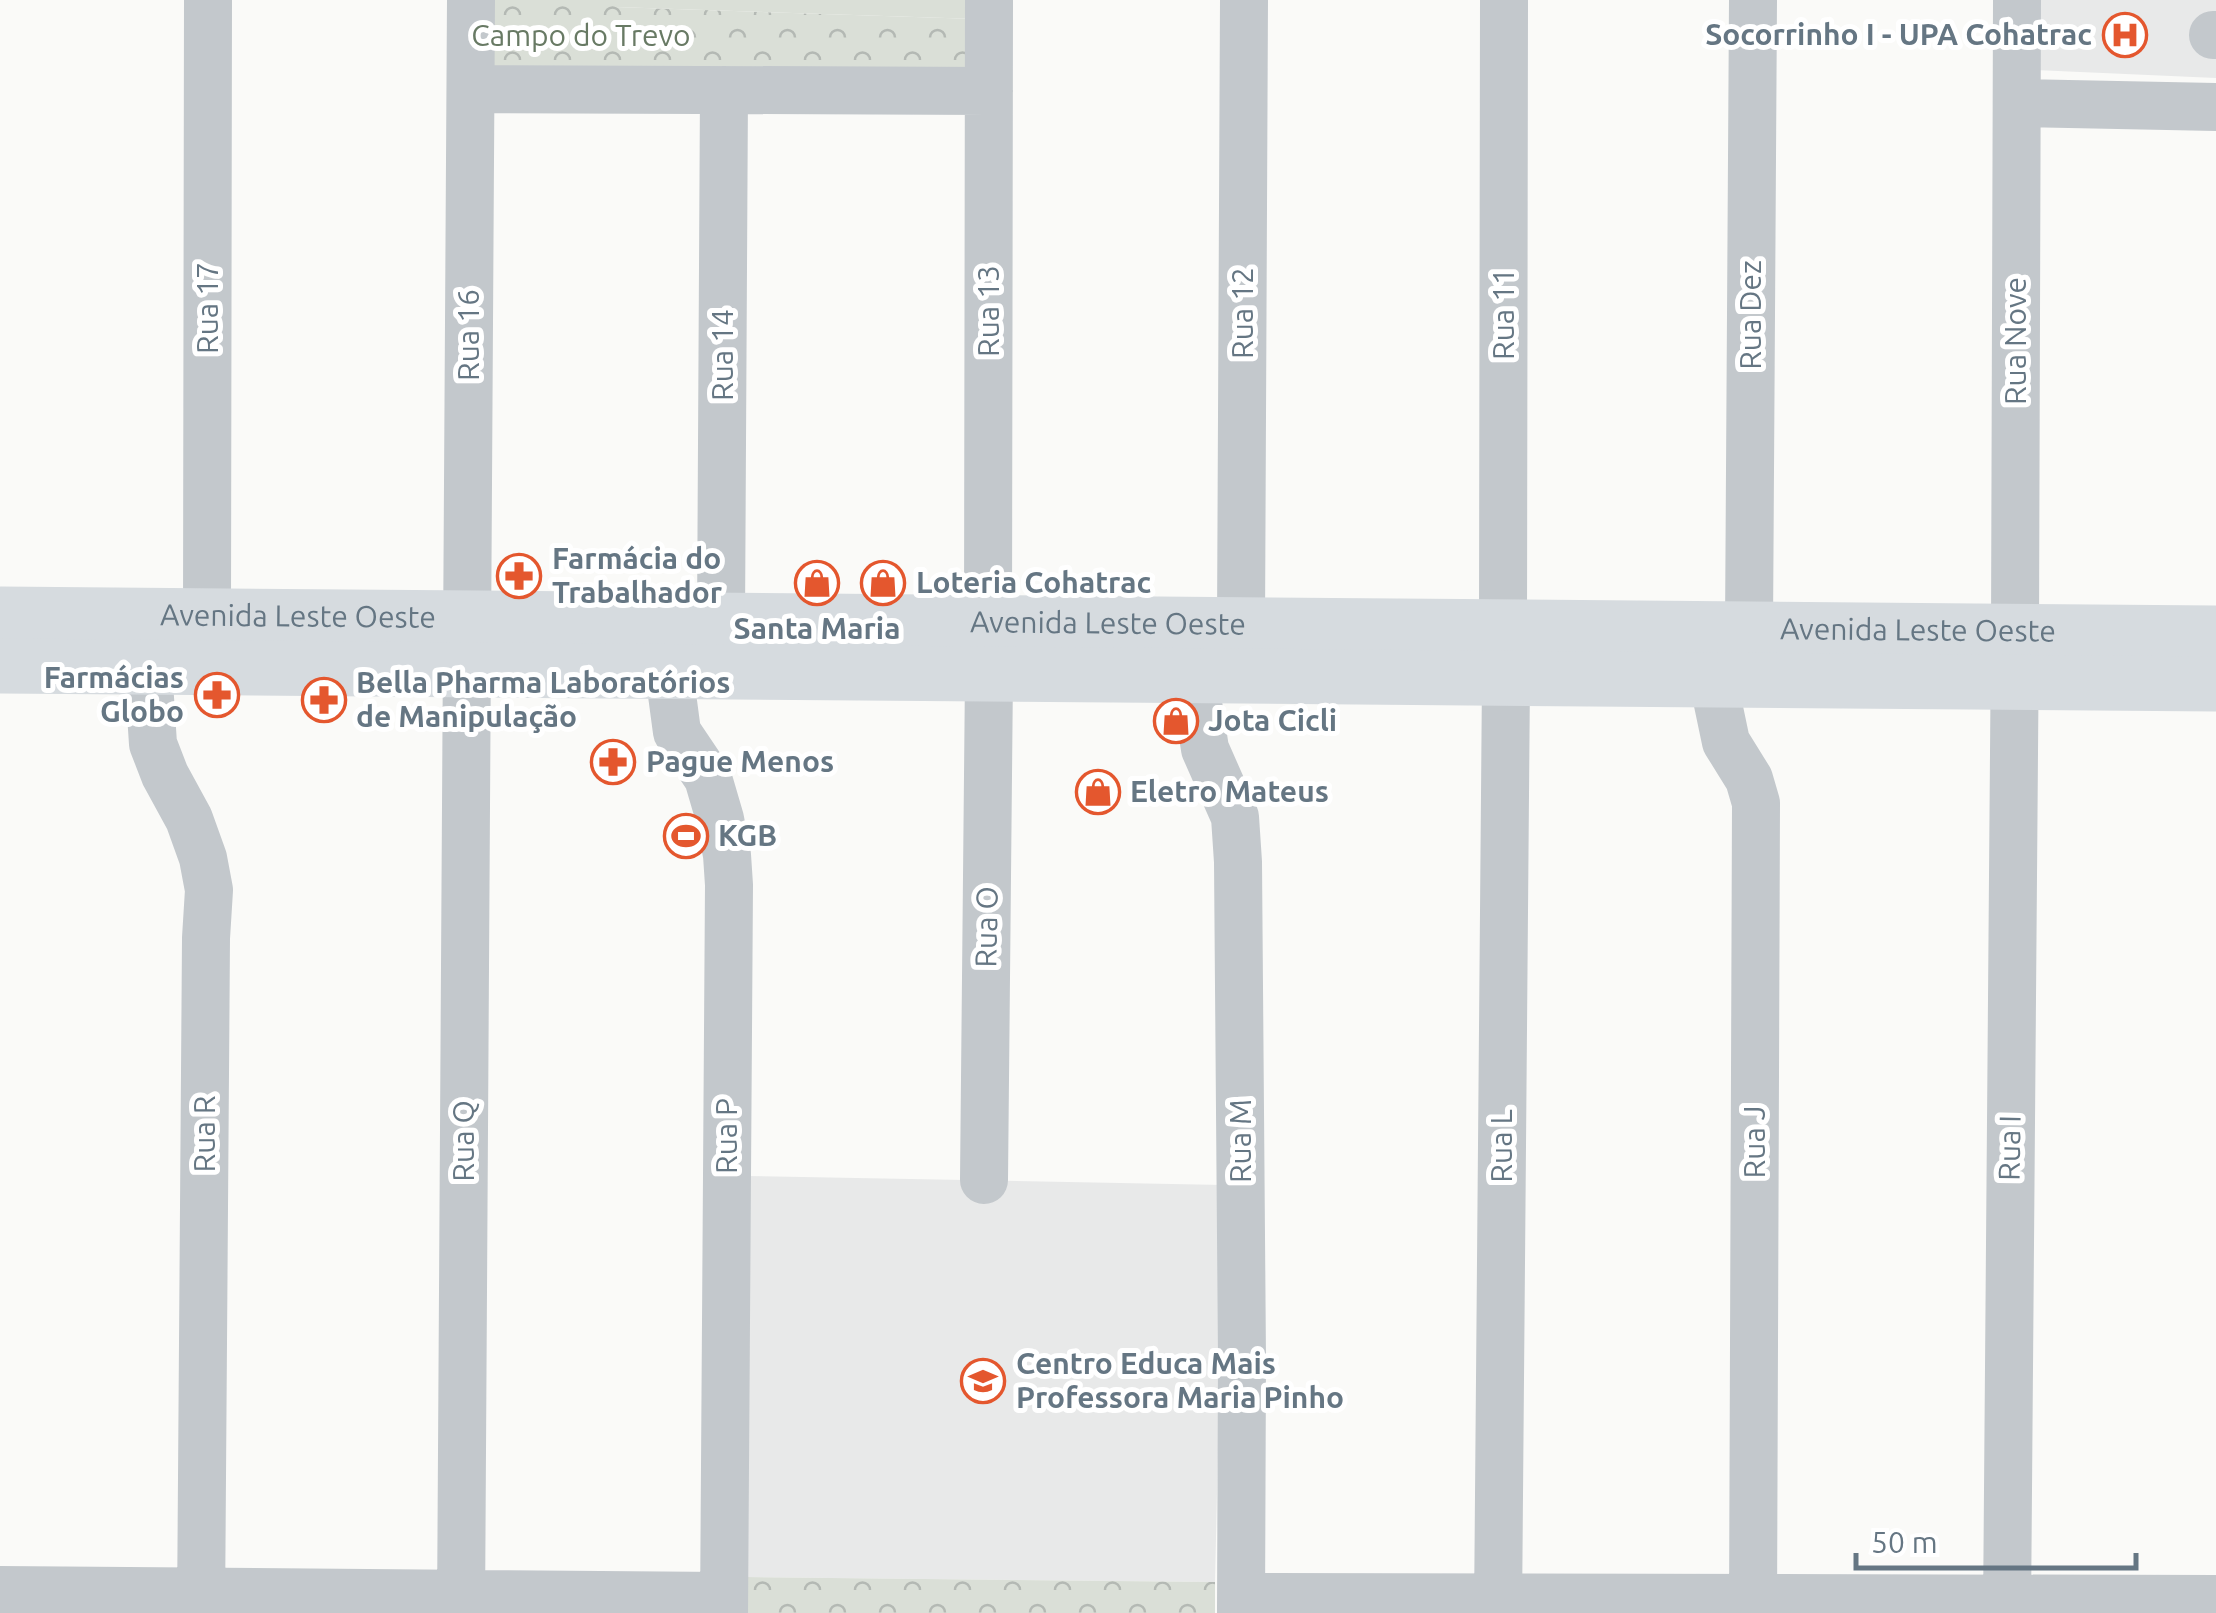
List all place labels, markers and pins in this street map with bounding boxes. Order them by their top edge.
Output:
hospital icon: Socorrinho I - UPA Cohatrac [2102,12,2148,58]
place label: Socorrinho I - UPA Cohatrac [1705,17,2092,51]
place label: Farmácia do Trabalhador [552,541,723,609]
pharmacy icon: Farmácia do Trabalhador [496,553,542,599]
shop icon: Santa Maria [794,560,840,606]
shop icon: Loteria Cohatrac [860,560,906,606]
place label: Loteria Cohatrac [916,565,1151,599]
place label: Santa Maria [734,611,900,645]
place label: Farmácias Globo [44,660,184,728]
place label: Bella Pharma Laboratórios de Manipulação [356,665,730,733]
pharmacy icon: Farmácias Globo [194,672,240,718]
pharmacy icon: Bella Pharma Laboratórios de Manipulação [301,677,347,723]
shop icon: Jota Cicli [1153,698,1199,744]
place label: Jota Cicli [1208,703,1337,737]
pharmacy icon: Pague Menos [590,739,636,785]
place label: Pague Menos [646,744,834,778]
shop icon: Eletro Mateus [1075,769,1121,815]
place label: Eletro Mateus [1130,774,1329,808]
sports icon: KGB [663,813,709,859]
place label: KGB [718,818,777,852]
place label: Centro Educa Mais Professora Maria Pinho [1016,1346,1344,1414]
school or university icon: Centro Educa Mais Professora Maria Pinho [960,1358,1006,1404]

